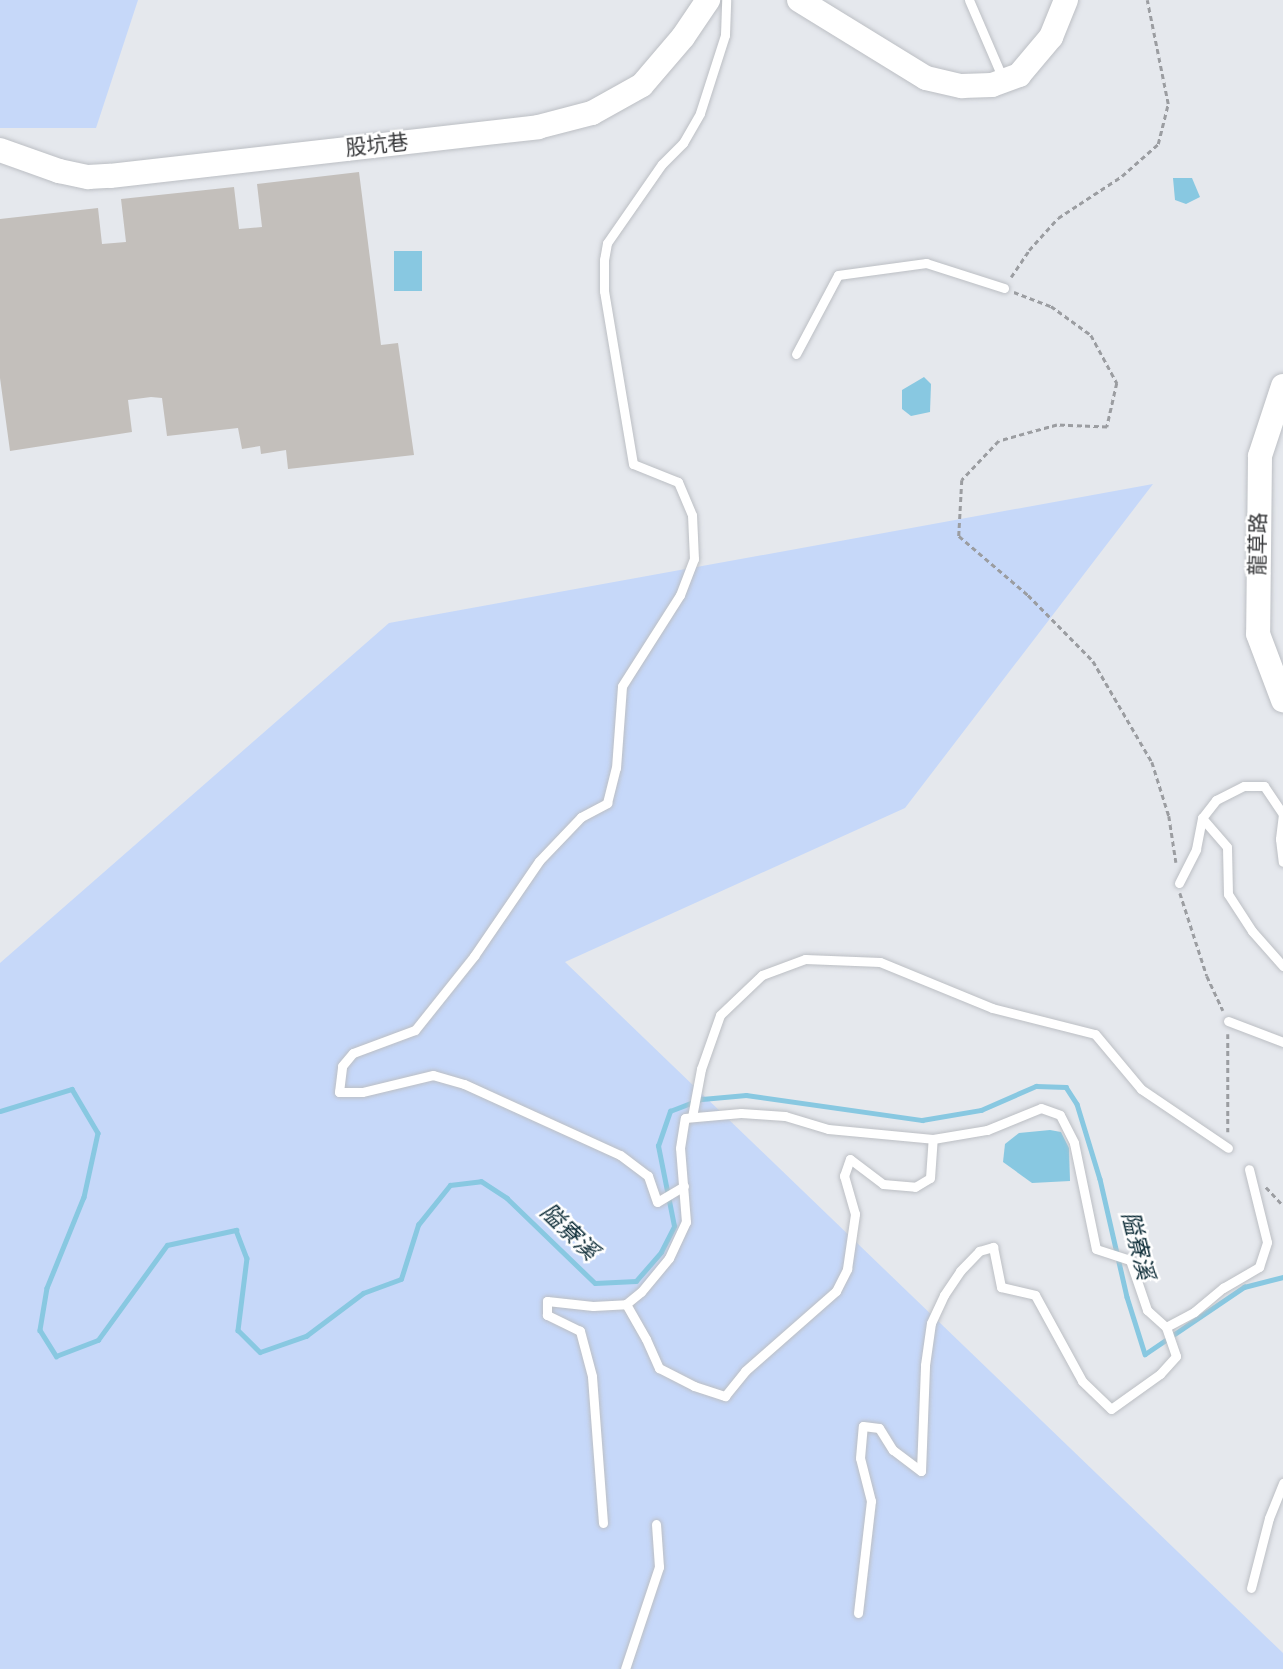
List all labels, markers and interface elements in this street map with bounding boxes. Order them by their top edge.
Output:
street label: 股坑巷 [344,130,410,162]
street label: 龍草路 [1246,512,1272,576]
water label: 隘寮溪 [534,1199,602,1267]
water label: 隘寮溪 [1114,1209,1158,1283]

